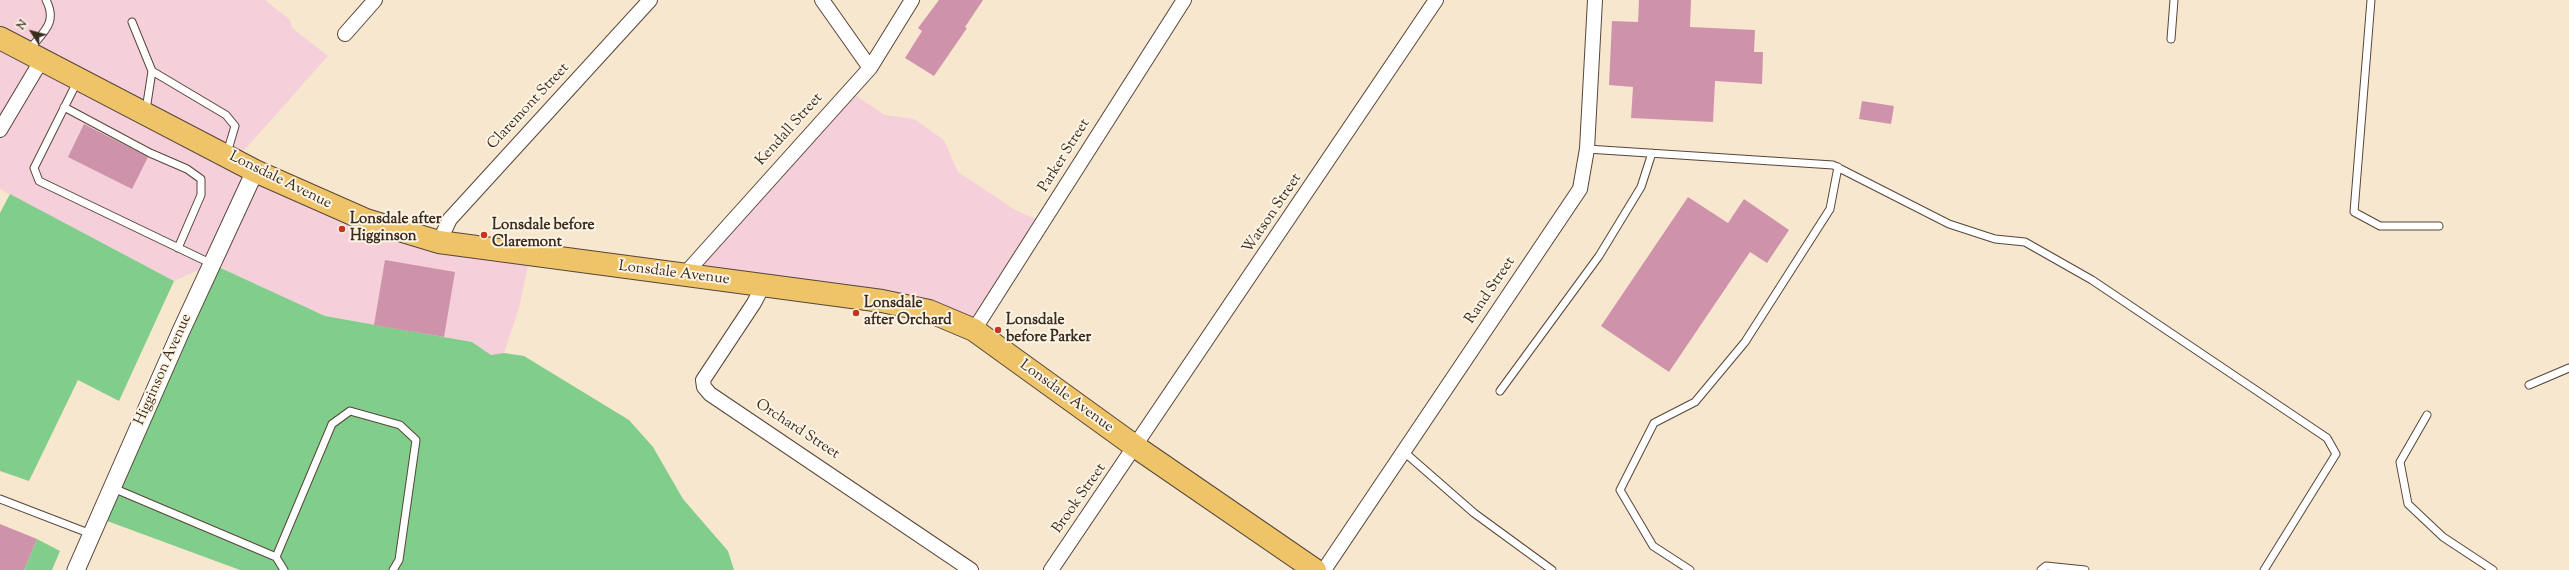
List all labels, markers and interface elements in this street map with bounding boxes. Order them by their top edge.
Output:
north arrow [12,12,52,52]
text: N [13,17,31,33]
street label: Claremont Street [484,60,574,154]
street label: Kendall Street [753,90,827,170]
street label: Parker Street [1035,116,1095,196]
street label: Lonsdale Avenue [226,148,334,214]
street label: Watson Street [1240,171,1306,257]
place label: Lonsdale after Higginson [350,211,441,246]
place label: Lonsdale before Claremont [492,217,595,252]
marker: Lonsdale after Higginson [337,224,347,234]
marker: Lonsdale before Claremont [479,230,489,240]
street label: Rand Street [1462,254,1520,328]
street label: Lonsdale Avenue [617,258,731,290]
place label: Lonsdale after Orchard [864,295,952,330]
marker: Lonsdale after Orchard [851,308,861,318]
street label: Higginson Avenue [131,312,197,428]
place label: Lonsdale before Parker [1006,312,1091,347]
marker: Lonsdale before Parker [993,325,1003,335]
street label: Lonsdale Avenue [1016,357,1116,437]
street label: Orchard Street [752,396,842,464]
street label: Brook Street [1049,460,1111,538]

